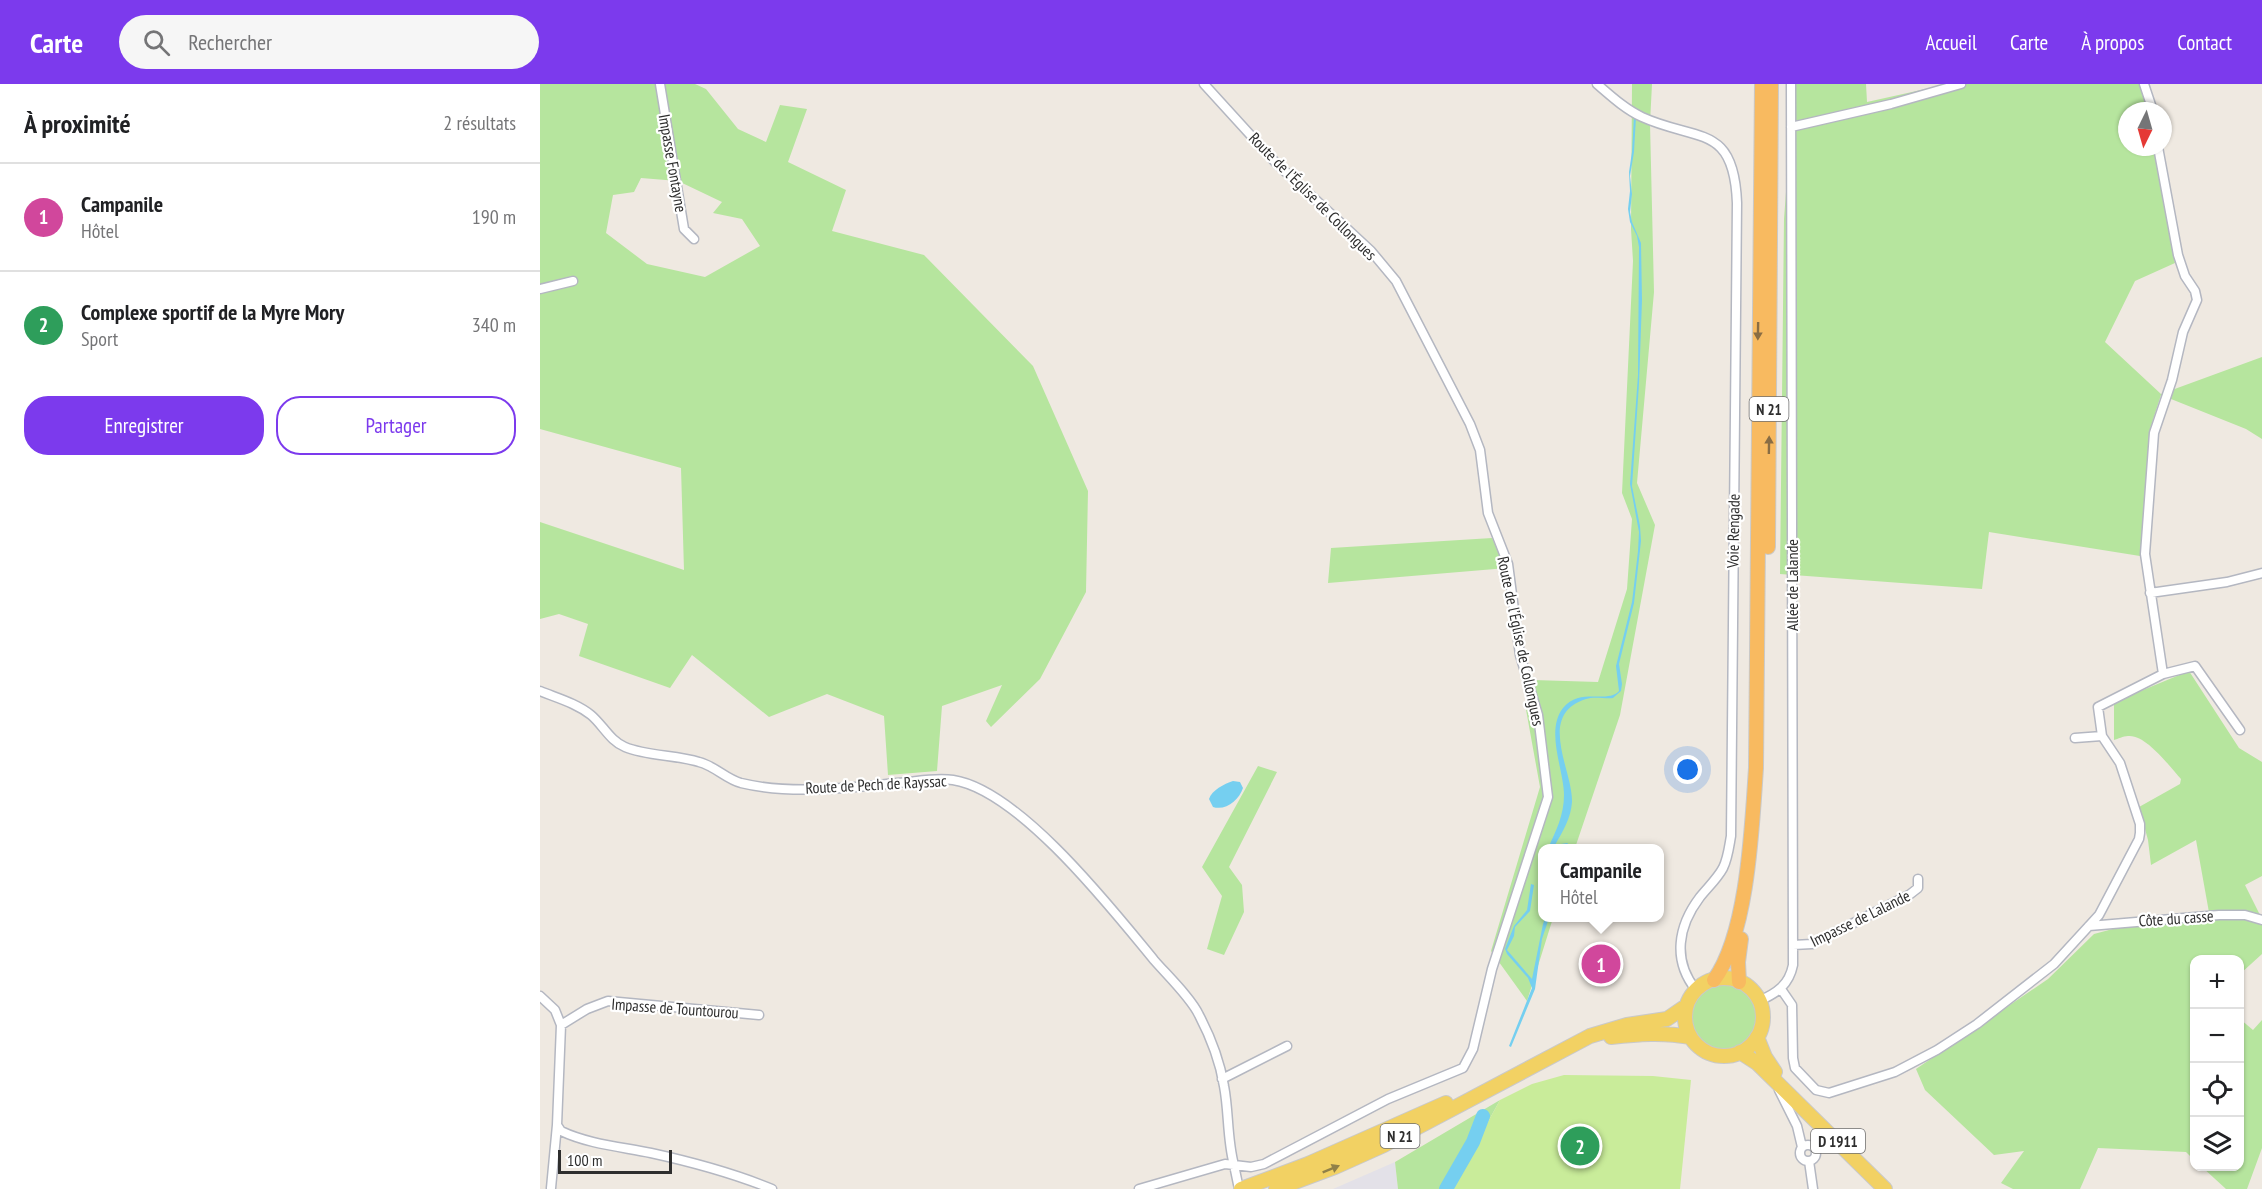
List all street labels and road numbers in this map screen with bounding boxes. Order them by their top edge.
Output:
street label: Impasse Fontayne [655,112,691,214]
street label: Route de l’Église de Collongues [1245,128,1381,264]
road number: N 21 [1750,397,1788,421]
street label: Voie Rengade [1722,494,1744,569]
street label: Allée de Lalande [1782,539,1802,631]
street label: Route de l’Église de Collongues [1493,554,1549,728]
street label: Route de Pech de Rayssac [805,770,947,798]
street label: Impasse de Lalande [1807,885,1913,951]
street label: Côte du casse [2138,905,2214,931]
street label: Impasse de Tountourou [611,994,739,1022]
road number: N 21 [1380,1124,1420,1148]
road number: D 1911 [1811,1129,1865,1153]

